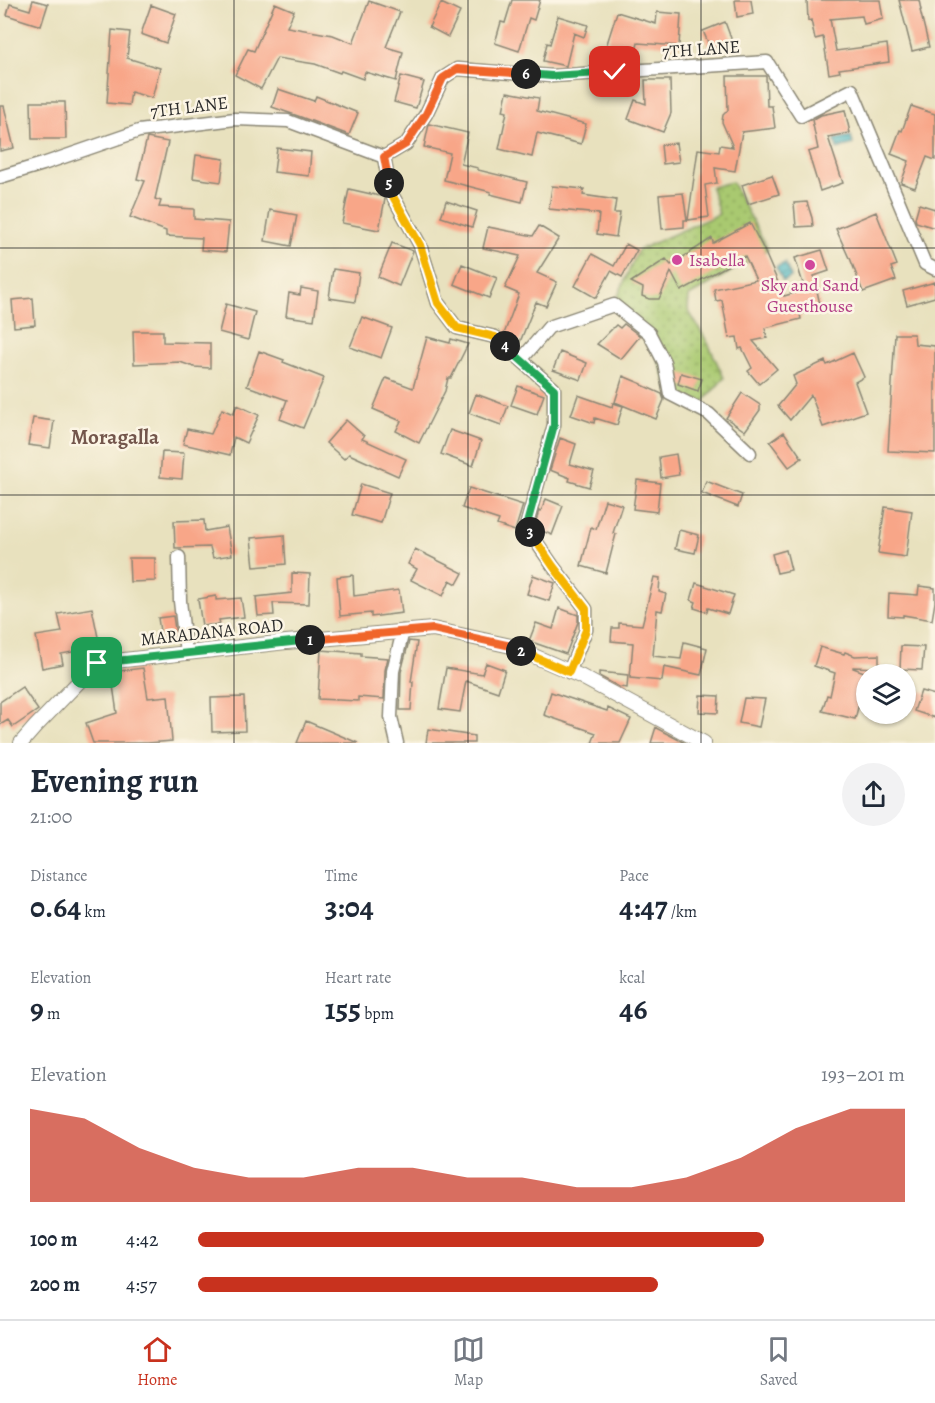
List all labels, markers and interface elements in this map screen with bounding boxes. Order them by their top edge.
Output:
street label: 7TH LANE [661,34,741,64]
pin [589,46,640,97]
icon: check [598,55,631,88]
pin: 6 [511,59,541,89]
text: 6 [522,63,530,85]
street label: 7TH LANE [149,90,229,124]
pin: 5 [374,168,404,198]
text: 5 [386,172,392,194]
place label: Isabella [689,248,746,272]
marker: Isabella [670,253,684,267]
marker: Sky and Sand Guesthouse [803,258,817,272]
place label: Sky and Sand Guesthouse [761,273,860,318]
pin: 4 [490,331,520,361]
text: 4 [501,335,509,357]
district label: Moragalla [71,423,160,451]
pin: 3 [515,517,545,547]
text: 3 [527,521,533,543]
street label: MARADANA ROAD [139,613,285,651]
pin: 1 [295,625,325,655]
text: 1 [307,629,313,651]
pin: 2 [506,636,536,666]
pin [71,637,122,688]
text: 2 [517,640,525,662]
icon: arrive [80,646,113,679]
map controls [856,664,916,724]
button: layers [856,664,916,724]
text: Evening run [30,758,199,803]
button: share [842,763,905,826]
text: 21:00 [30,803,72,830]
text: Distance [30,865,87,887]
text: Time [325,865,358,887]
text: Pace [619,865,649,887]
text: 0.64 [30,887,81,927]
text: 3:04 [325,887,374,927]
text: 4:47 [619,887,667,927]
text: km [81,901,106,923]
text: /km [667,901,697,923]
text: Elevation [30,967,91,989]
text: Heart rate [325,967,391,989]
text: kcal [619,967,645,989]
text: 9 [30,989,44,1029]
text: 155 [325,989,361,1029]
text: 46 [619,989,647,1029]
text: m [44,1003,60,1025]
text: bpm [361,1003,394,1025]
text: Elevation [30,1061,107,1088]
text: 193–201 m [821,1061,905,1088]
text: 100 m [30,1226,78,1253]
text: 4:42 [126,1226,158,1253]
text: 200 m [30,1271,80,1298]
text: 4:57 [126,1271,157,1298]
tab: Home [137,1333,178,1391]
tab: Map [452,1333,485,1391]
tab: Saved [760,1333,798,1391]

